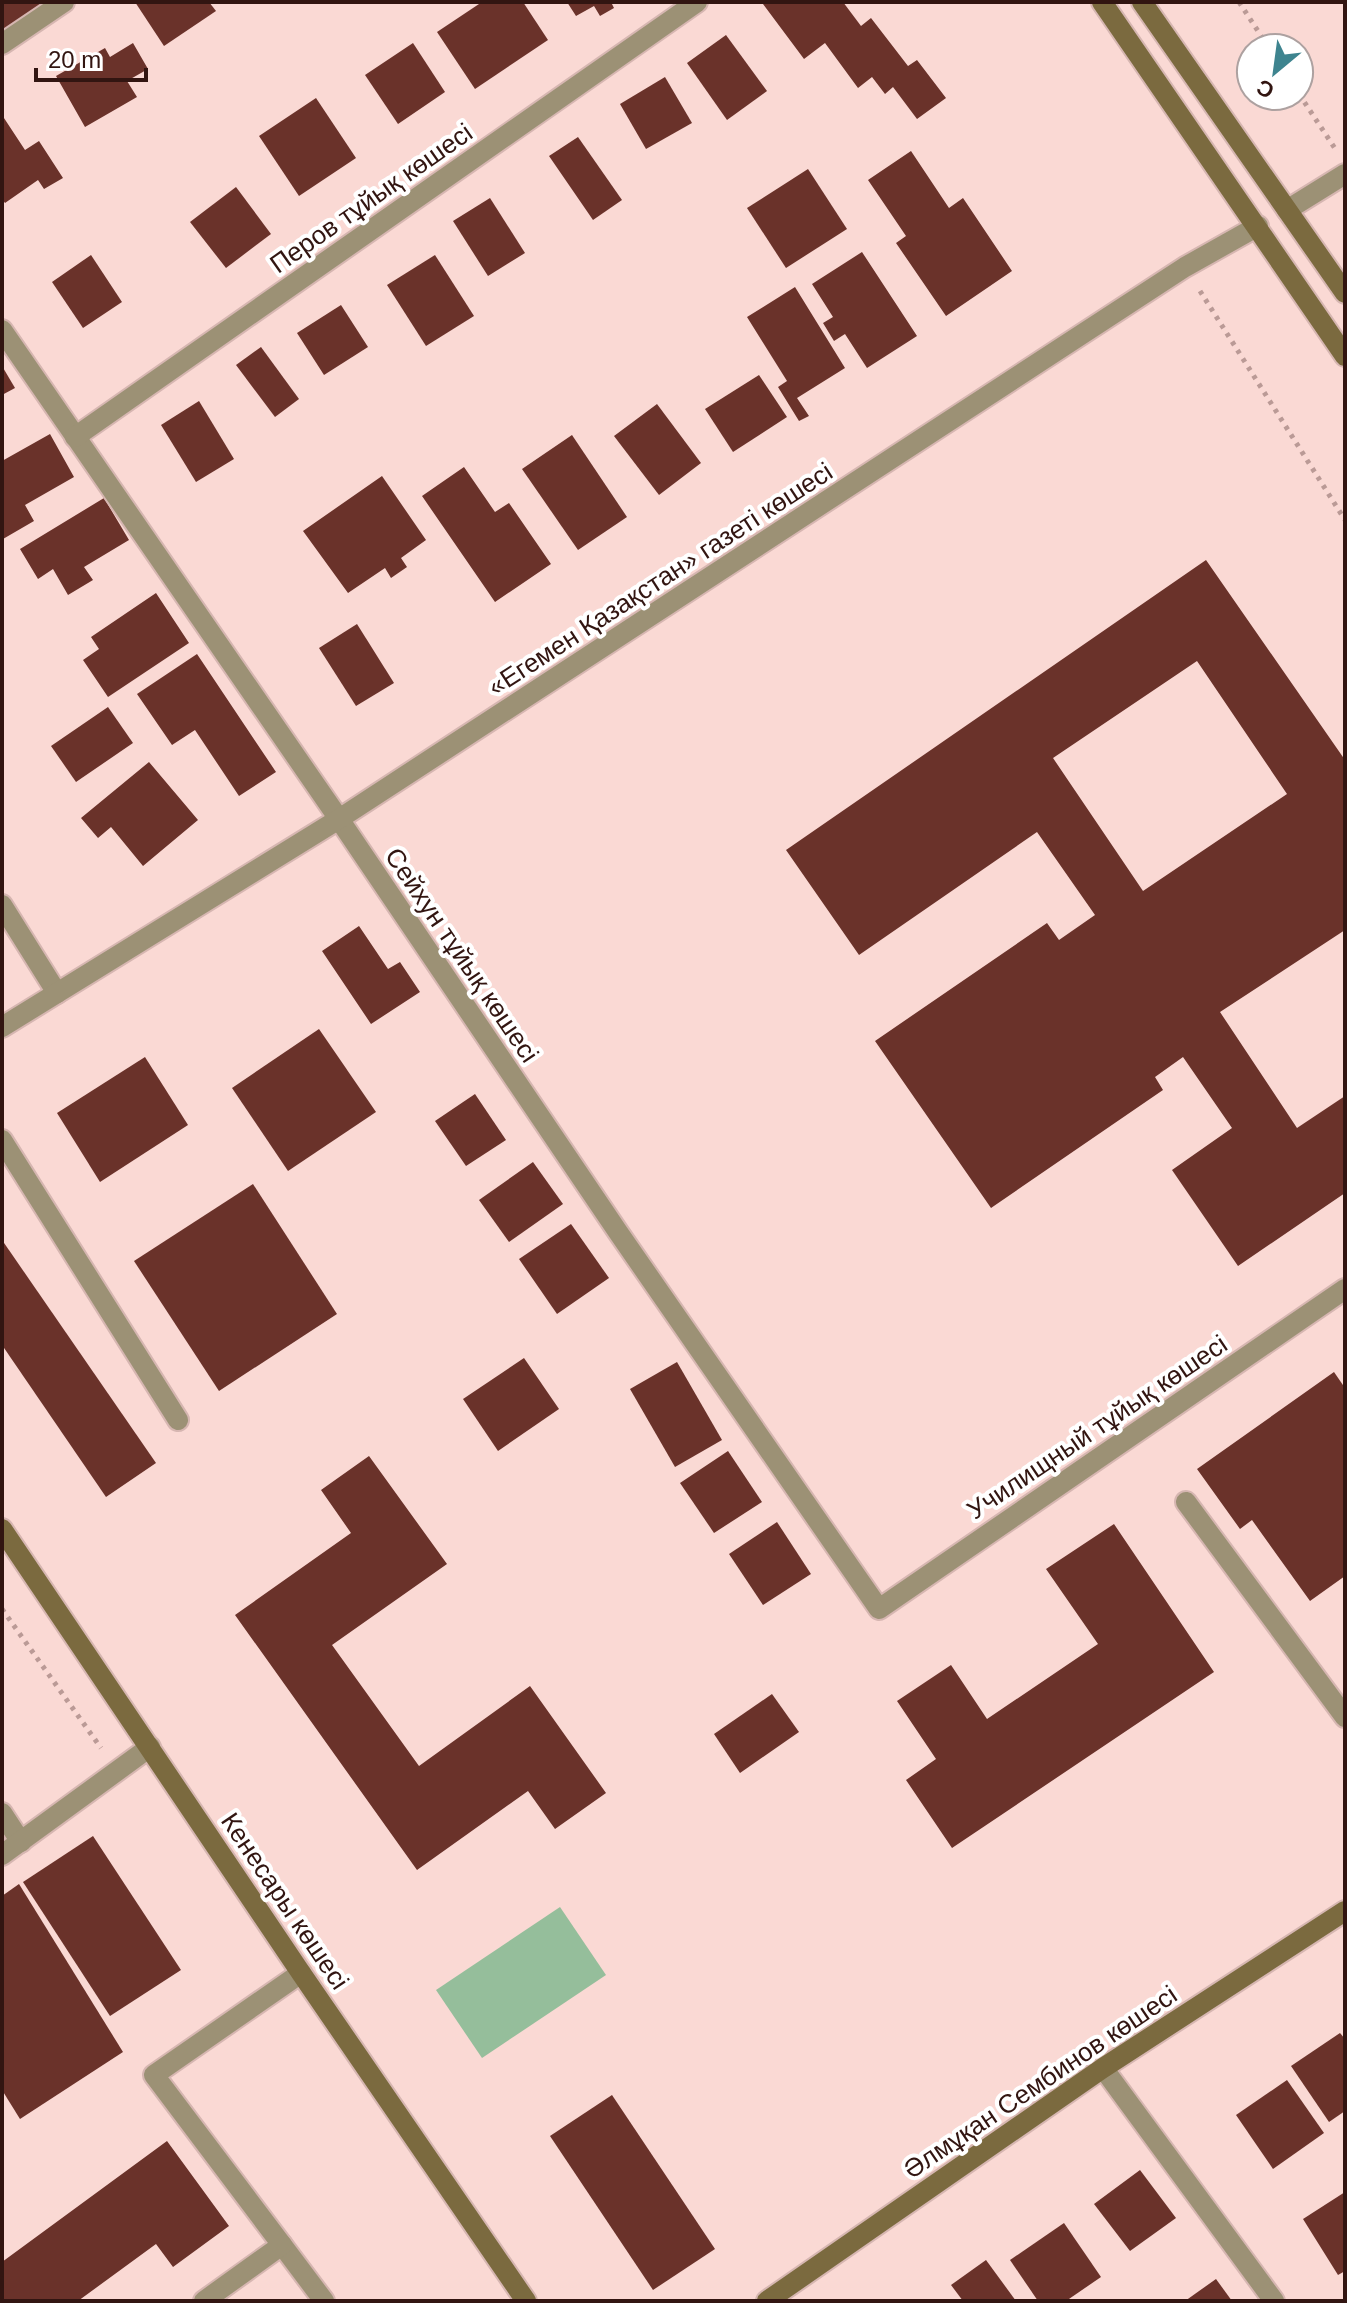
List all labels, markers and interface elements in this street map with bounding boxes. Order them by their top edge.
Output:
scale bar [36,32,146,82]
north arrow [1235,32,1315,112]
text: 20 m [48,46,101,73]
text: С [1252,74,1279,104]
street label: Перов тұйық көшесі [264,117,478,279]
street label: «Егемен Қазақстан» газеті көшесі [482,456,838,702]
street label: Сейхун тұйық көшесі [379,842,545,1068]
street label: Училищный тұйық көшесі [961,1329,1233,1525]
street label: Кенесары көшесі [215,1807,355,1995]
street label: Әлмұқан Сембинов көшесі [898,1979,1182,2185]

